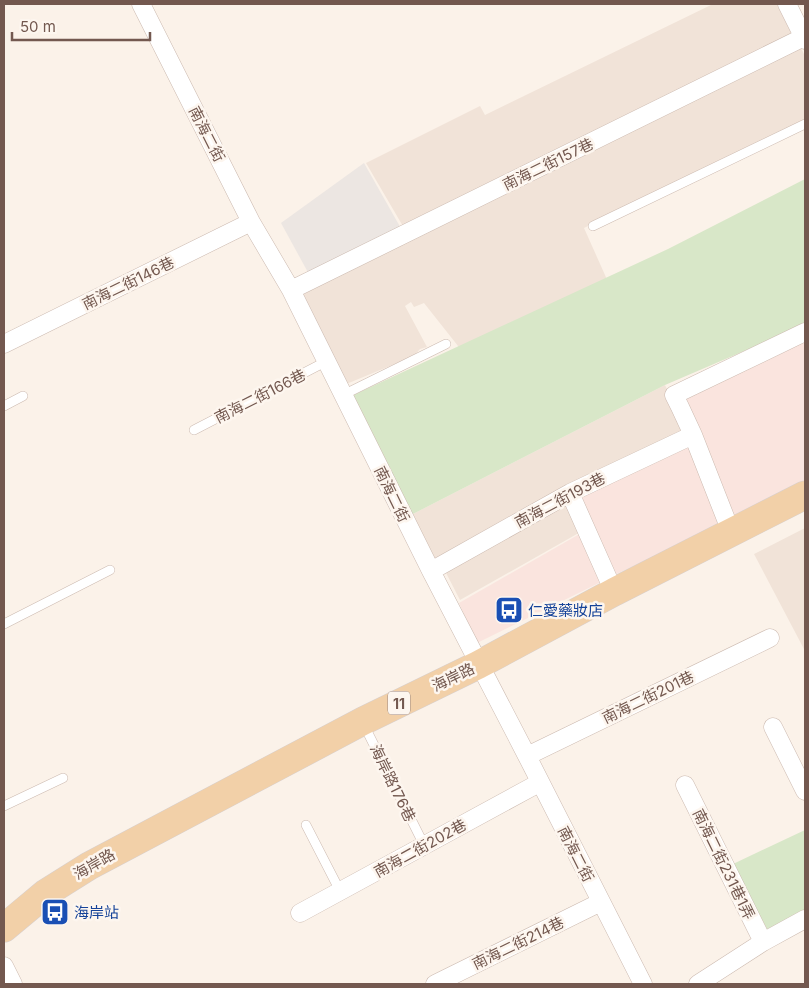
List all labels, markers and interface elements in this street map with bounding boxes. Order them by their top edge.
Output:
scale bar [12,10,150,42]
text: 50 m [20,17,56,36]
street label: 南海二街 [185,103,229,165]
street label: 南海二街157巷 [499,134,597,194]
street label: 南海二街146巷 [79,253,177,313]
street label: 南海二街166巷 [211,365,309,427]
street label: 南海二街 [370,463,414,525]
street label: 南海二街193巷 [512,468,608,532]
bus stop icon: 仁愛藥妝店 [494,595,524,625]
place label: 仁愛藥妝店 [528,601,603,620]
street label: 海岸路 [429,659,477,695]
street label: 南海二街201巷 [599,667,697,727]
road number: 11 [388,691,410,714]
street label: 海岸路176巷 [366,741,420,825]
street label: 南海二街231巷1弄 [689,806,759,922]
street label: 南海二街202巷 [370,815,470,881]
street label: 南海二街 [554,823,598,885]
street label: 海岸路 [70,845,118,883]
bus stop icon: 海岸站 [40,897,70,927]
place label: 海岸站 [74,903,119,922]
street label: 南海二街214巷 [469,913,567,973]

